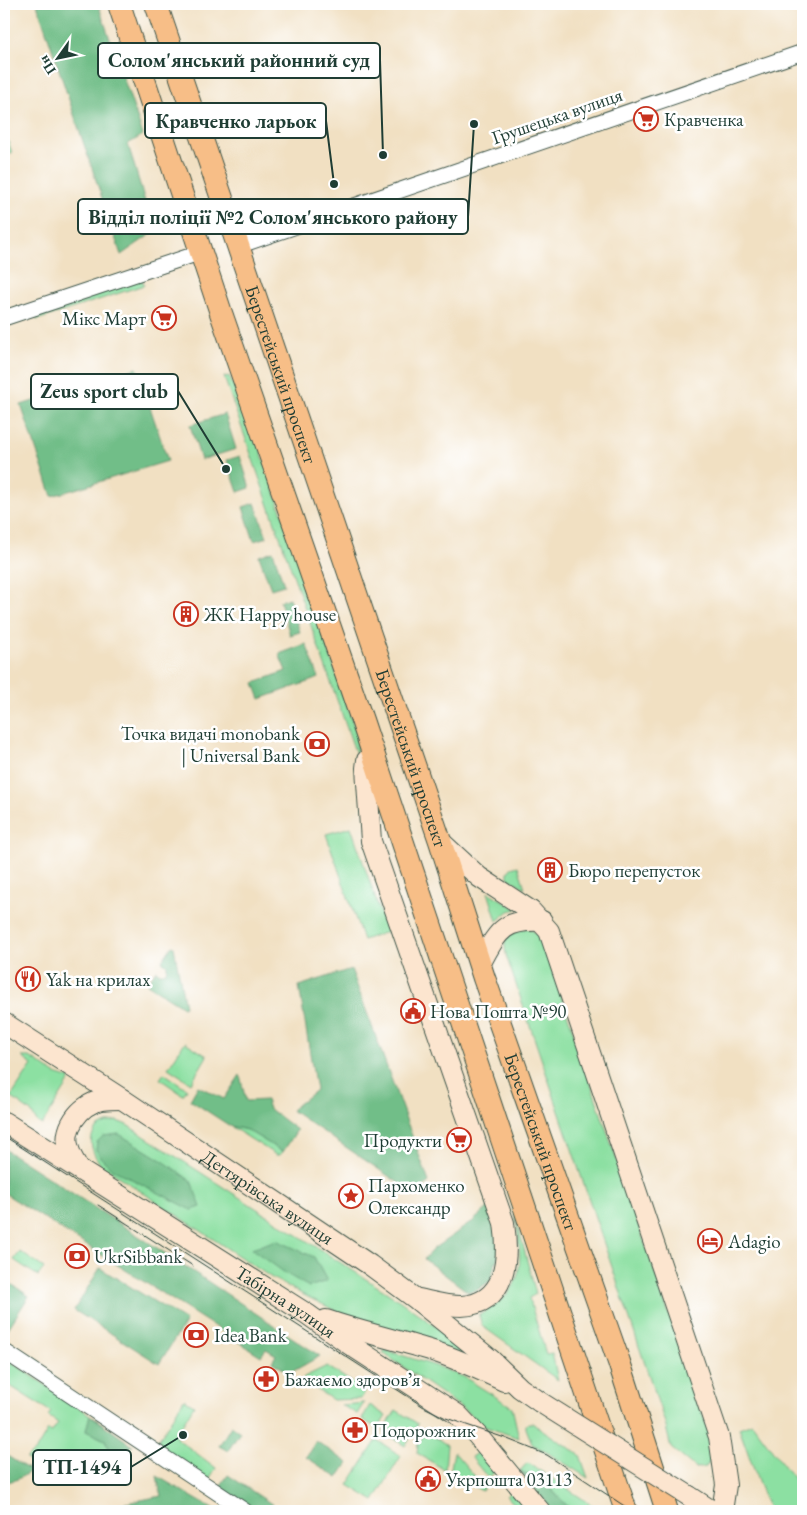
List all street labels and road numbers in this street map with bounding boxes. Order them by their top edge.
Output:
street label: Грушецька вулиця [488,82,626,150]
street label: Берестейський проспект [240,282,324,467]
street label: Берестейський проспект [370,665,454,850]
street label: Берестейський проспект [499,1049,584,1234]
street label: Дегтярівська вулиця [197,1143,339,1250]
street label: Табірна вулиця [230,1259,342,1344]

